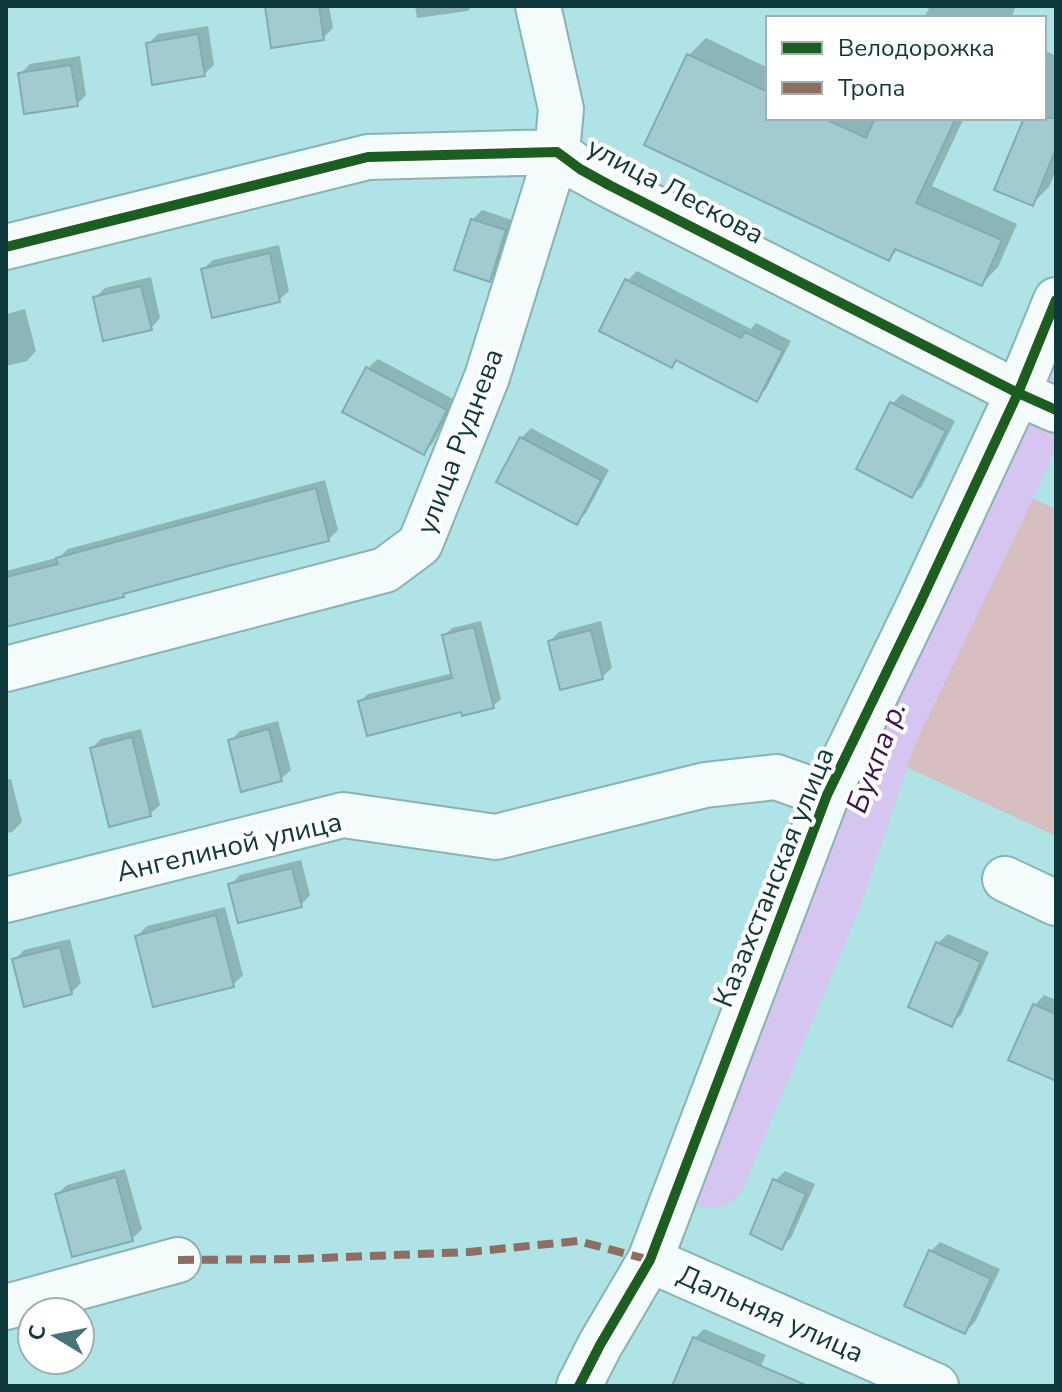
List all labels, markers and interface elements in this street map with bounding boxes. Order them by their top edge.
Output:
legend [766,16,1046,120]
text: Велодорожка [838,32,995,64]
text: Тропа [838,72,905,104]
street label: улица Лескова [580,128,771,254]
street label: улица Руднева [407,343,513,540]
water label: Букпа р. [836,695,917,819]
street label: Казахстанская улица [704,742,844,1013]
street label: Ангелиной улица [113,803,346,891]
street label: Дальняя улица [672,1256,870,1372]
north arrow [16,1296,96,1376]
text: С [21,1323,53,1343]

